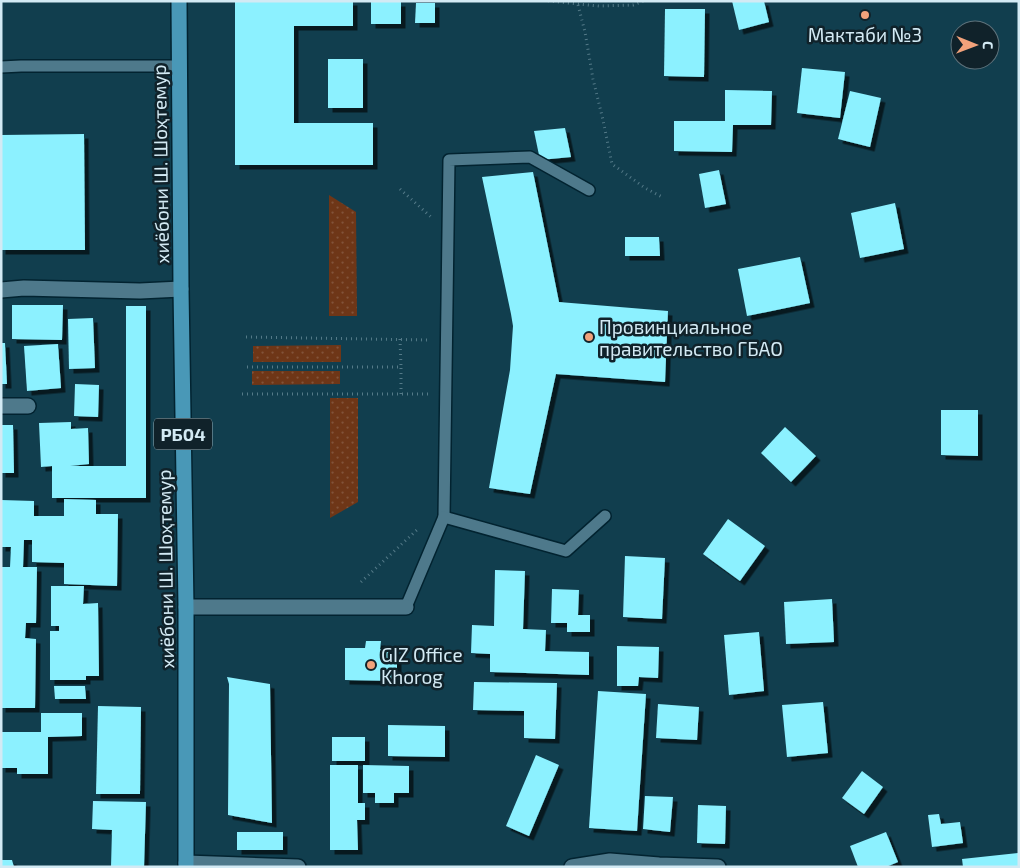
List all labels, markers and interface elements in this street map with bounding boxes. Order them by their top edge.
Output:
marker: Мактаби №3 [859,9,871,21]
north arrow [950,20,1000,70]
place label: Мактаби №3 [808,23,922,46]
text: С [980,41,997,50]
street label: хиёбони Ш. Шоҳтемур [147,64,174,264]
place label: Провинциальное правительство ГБАО [599,315,783,360]
marker: Провинциальное правительство ГБАО [583,331,595,343]
road number: РБ04 [154,418,212,449]
street label: хиёбони Ш. Шоҳтемур [152,469,179,669]
place label: GIZ Office Khorog [381,643,463,688]
marker: GIZ Office Khorog [365,659,377,671]

